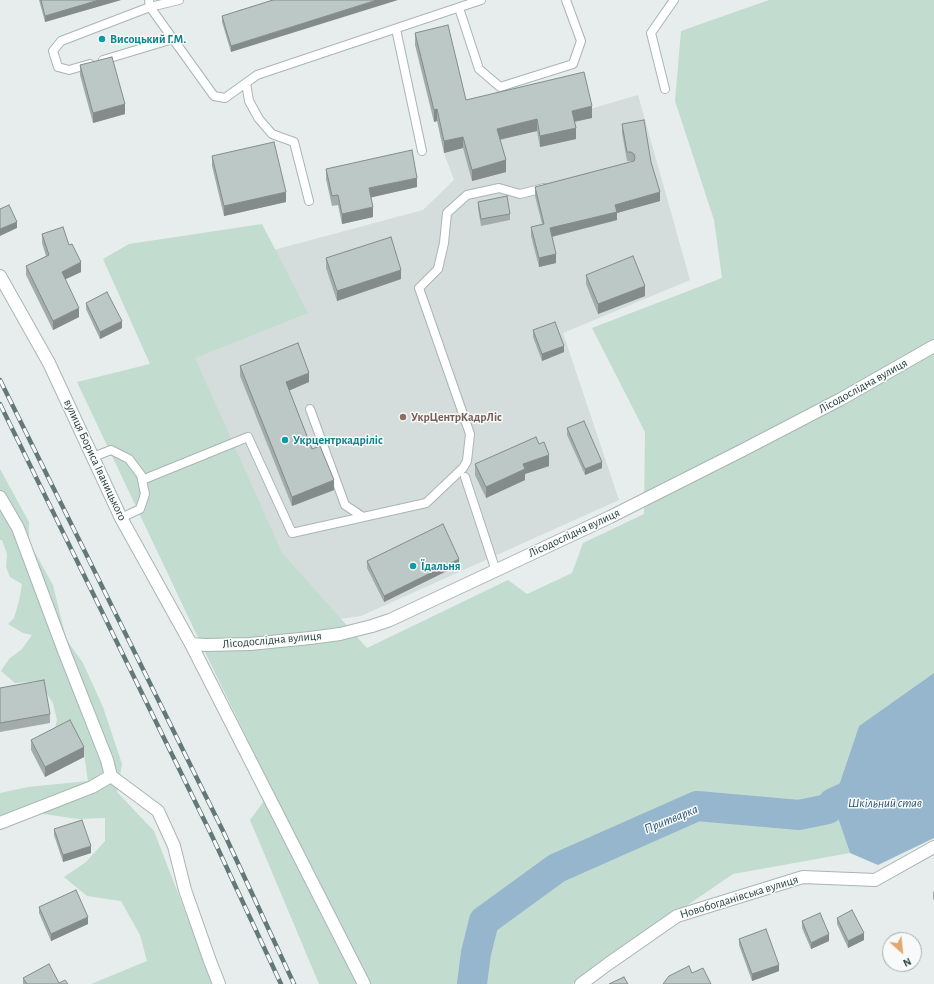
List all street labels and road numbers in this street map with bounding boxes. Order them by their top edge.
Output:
street label: Лісодослідна вулиця [816,356,910,416]
street label: вулиця Бориса Іваницького [61,397,129,523]
street label: Лісодослідна вулиця [526,505,622,561]
street label: Лісодослідна вулиця [222,628,322,652]
street label: Новобогданівська вулиця [678,872,800,922]

